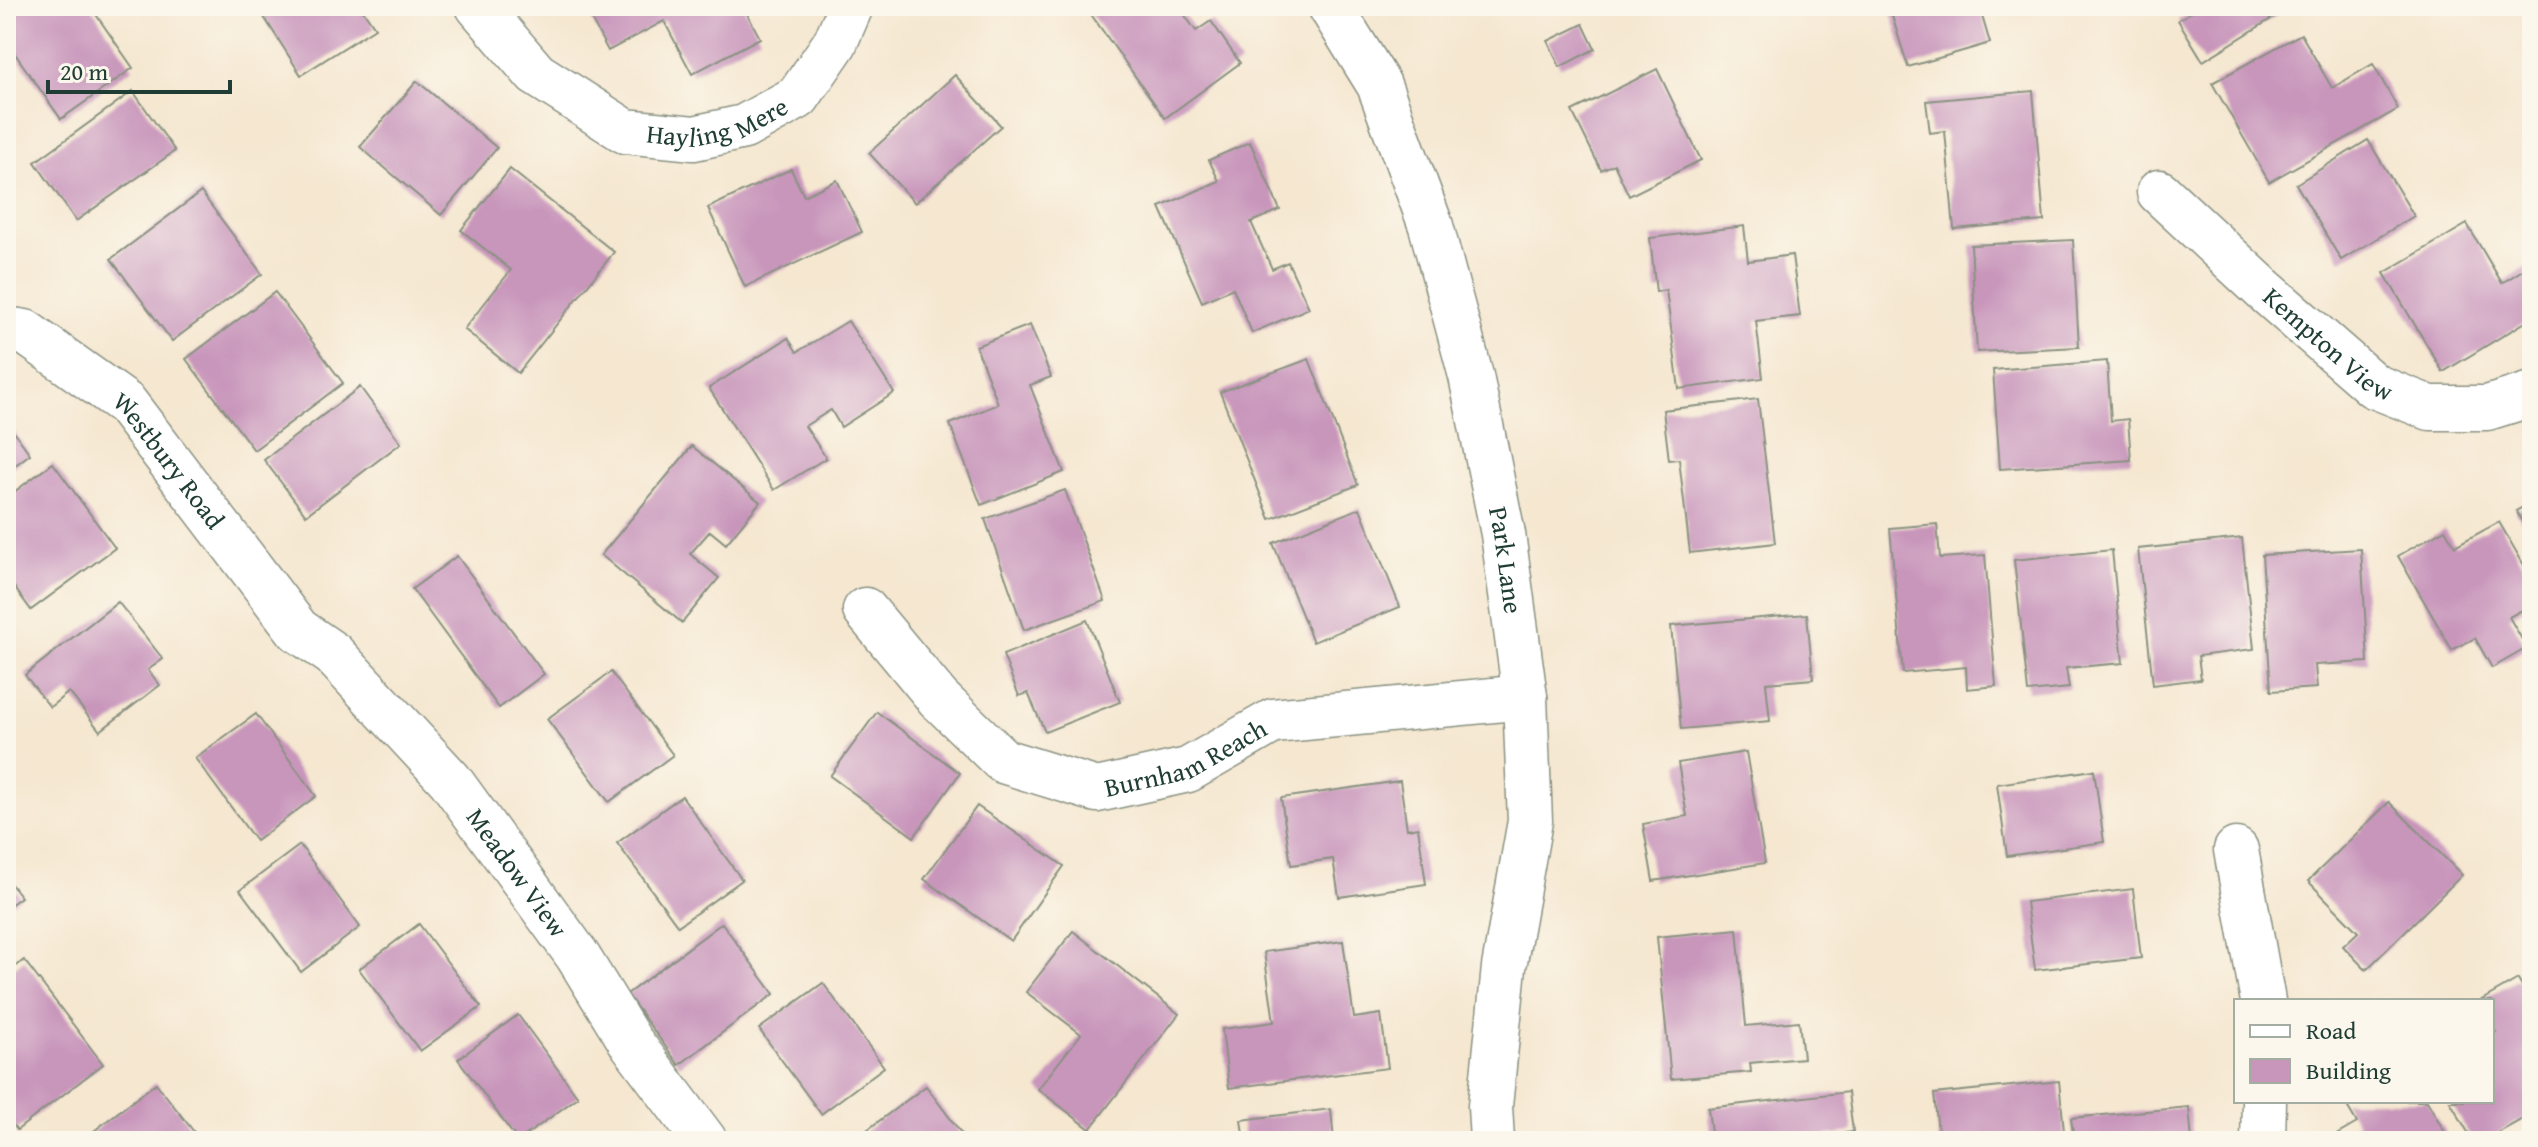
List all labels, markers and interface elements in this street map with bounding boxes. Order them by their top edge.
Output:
scale bar [48,44,230,94]
text: 20 m [60,54,108,89]
street label: Hayling Mere [645,86,795,157]
street label: Kempton View [2255,278,2399,411]
street label: Westbury Road [106,381,235,537]
street label: Park Lane [1479,503,1534,616]
street label: Burnham Reach [1101,708,1274,807]
street label: Meadow View [457,799,578,946]
legend [2234,999,2494,1103]
text: Road [2306,1013,2356,1048]
text: Building [2306,1053,2391,1088]

